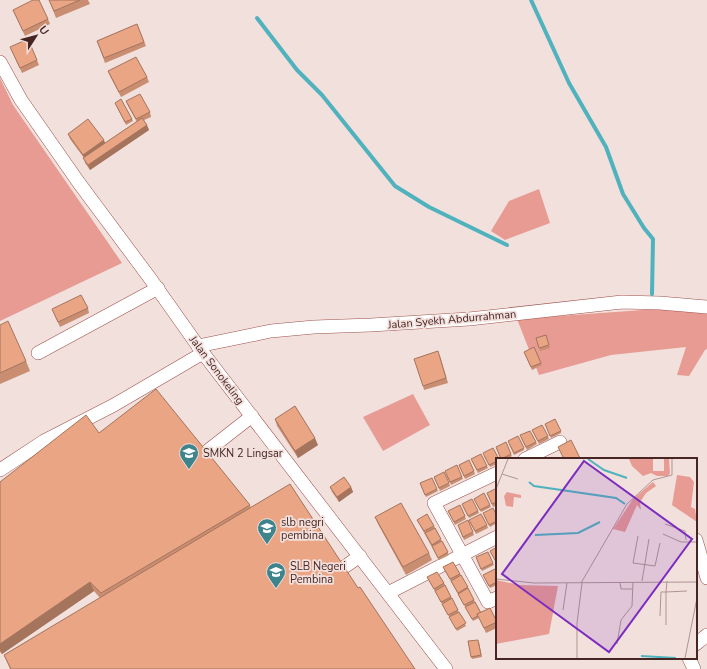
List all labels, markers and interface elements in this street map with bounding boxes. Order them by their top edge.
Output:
north arrow [16,16,56,56]
text: U [35,23,52,38]
street label: Jalan Syekh Abdurrahman [386,306,517,333]
street label: Jalan Sonokeling [185,332,247,408]
school or university icon: SMKN 2 Lingsar [178,442,200,470]
place label: SMKN 2 Lingsar [203,446,283,461]
inset map [496,458,697,659]
place label: slb negri pembina [281,515,324,543]
school or university icon: slb negri pembina [256,517,278,545]
place label: SLB Negeri Pembina [290,559,346,587]
school or university icon: SLB Negeri Pembina [265,561,287,589]

